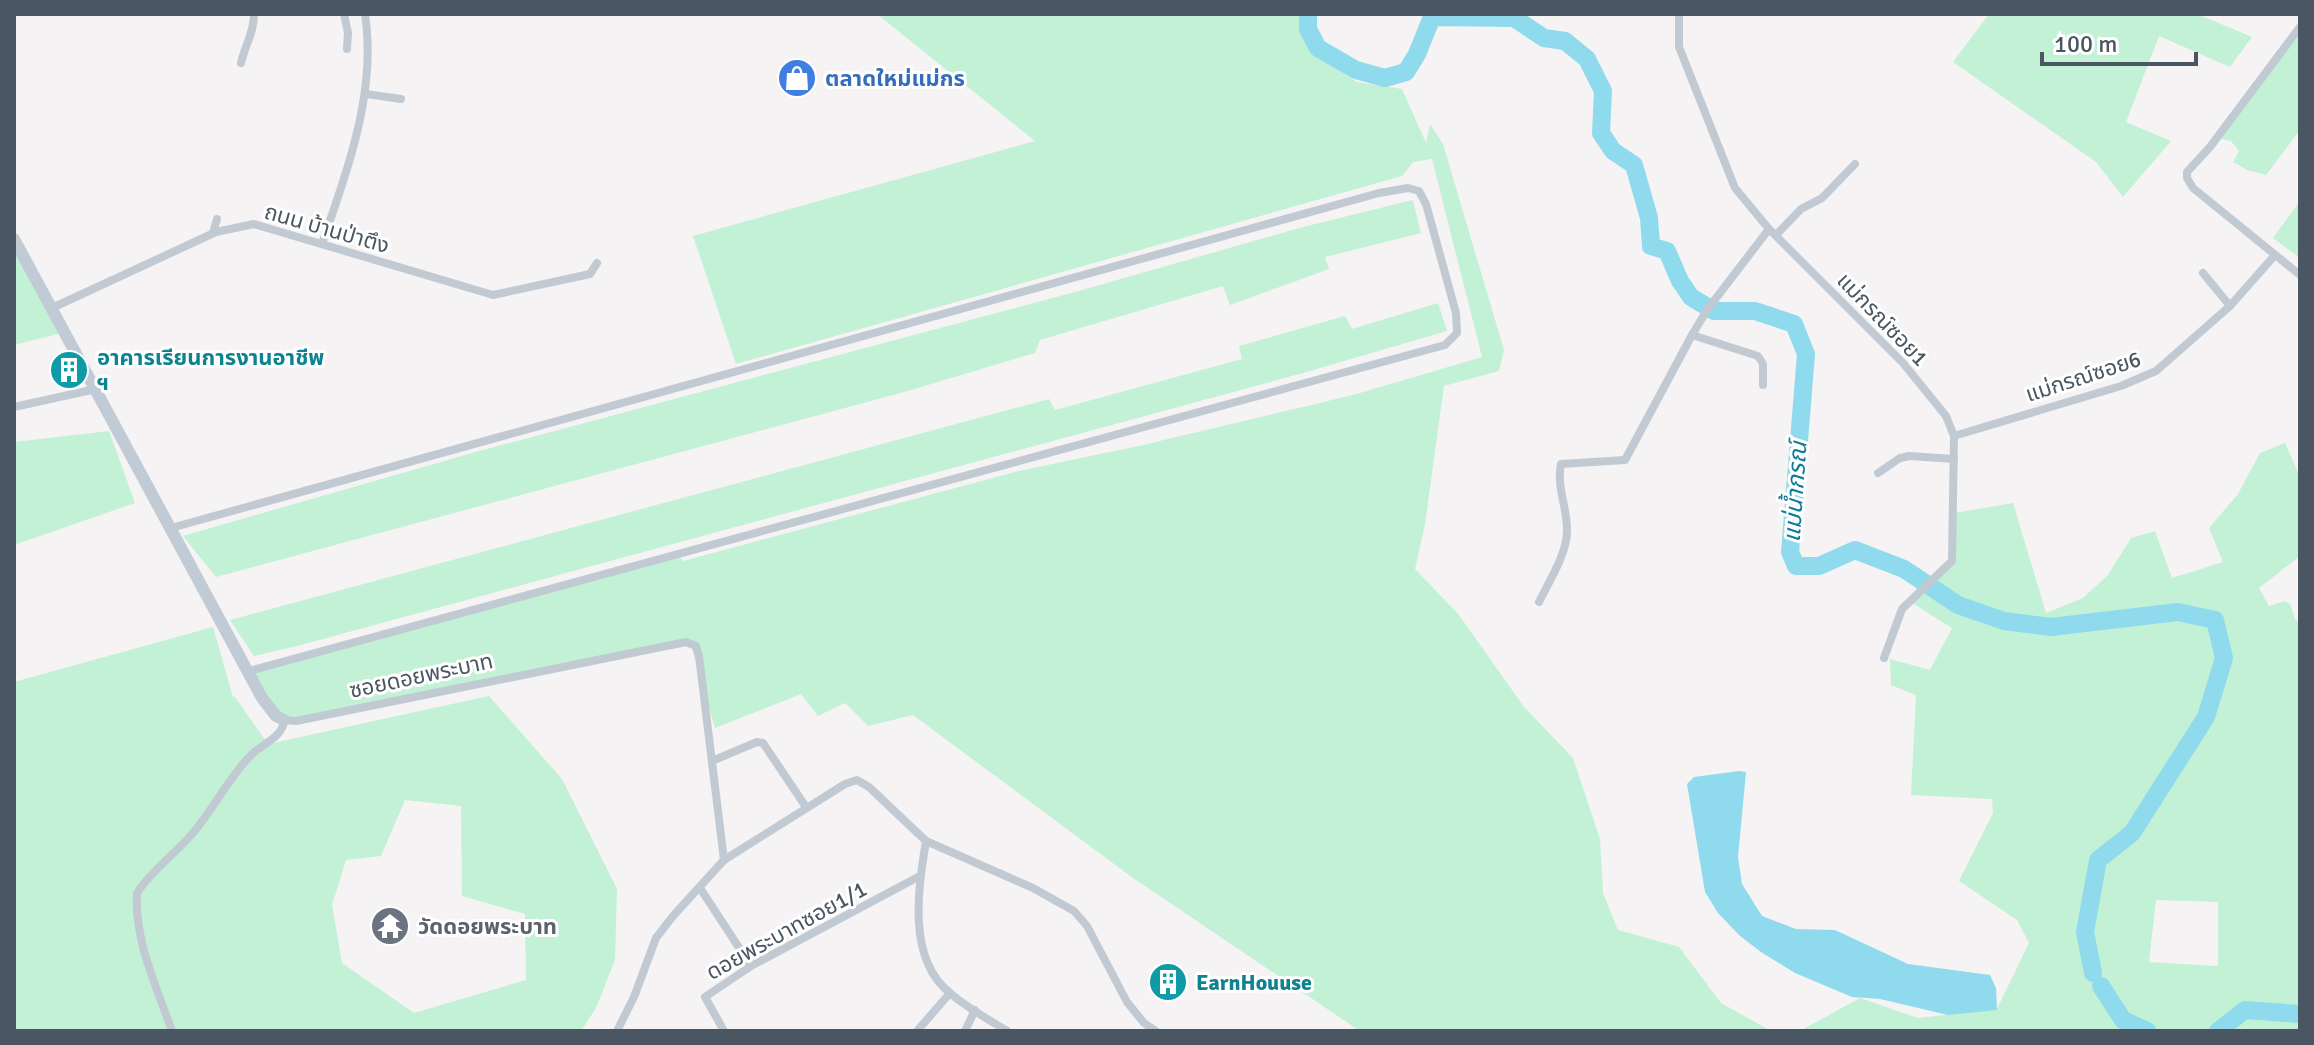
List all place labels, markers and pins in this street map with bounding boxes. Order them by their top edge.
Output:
shop icon: ตลาดใหม่แม่กร [776,57,818,99]
place label: ตลาดใหม่แม่กร [825,65,965,92]
place label: อาคารเรียนการงานอาชีพ ฯ [97,344,324,396]
building icon: อาคารเรียนการงานอาชีพ ฯ [48,349,90,391]
temple icon: วัดดอยพระบาท [369,905,411,947]
place label: วัดดอยพระบาท [418,913,557,940]
building icon: EarnHouuse [1147,961,1189,1003]
place label: EarnHouuse [1196,969,1312,996]

